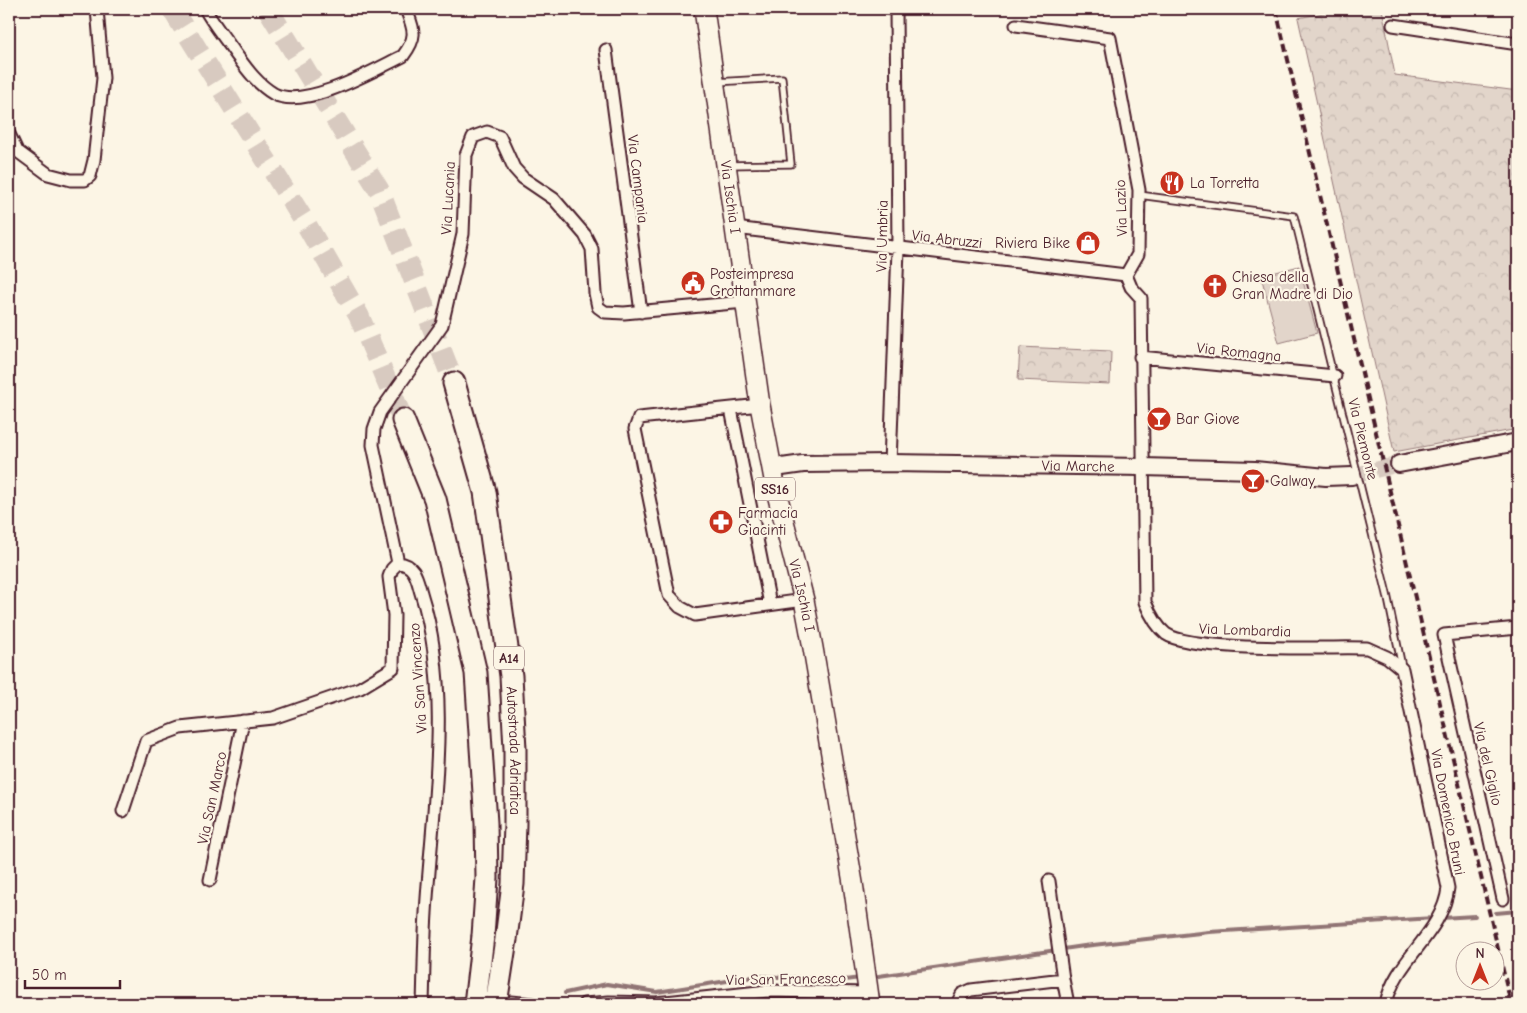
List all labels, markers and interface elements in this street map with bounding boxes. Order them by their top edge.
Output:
street label: Via Campania [624,134,652,224]
street label: Via Ischia I [717,159,745,235]
street label: Via Lucania [437,161,459,235]
restaurant icon: La Torretta [1159,170,1185,196]
place label: La Torretta [1190,174,1259,192]
street label: Via Lazio [1111,179,1131,237]
street label: Via Umbria [872,200,892,272]
street label: Via Abruzzi [911,226,983,252]
shop icon: Riviera Bike [1075,230,1101,256]
place label: Riviera Bike [995,234,1070,252]
place label: Posteimpresa Grottammare [710,265,796,300]
place label: Chiesa della Gran Madre di Dio [1232,268,1353,303]
public building icon: Posteimpresa Grottammare [680,270,706,296]
church icon: Chiesa della Gran Madre di Dio [1202,273,1228,299]
street label: Via Romagna [1196,339,1282,365]
street label: Via Piemonte [1344,396,1382,482]
bar icon: Bar Giove [1146,406,1172,432]
place label: Bar Giove [1176,410,1240,428]
street label: Via Marche [1041,456,1115,476]
bar icon: Galway [1240,468,1266,494]
place label: Galway [1270,472,1315,490]
road number: SS16 [755,478,795,500]
place label: Farmacia Giacinti [738,504,798,539]
pharmacy icon: Farmacia Giacinti [708,509,734,535]
street label: Via Ischia I [785,557,819,633]
street label: Via Lombardia [1199,619,1291,641]
street label: Via San Vincenzo [405,622,431,734]
road number: A14 [494,646,524,670]
street label: Autostrada Adriatica [503,686,524,815]
street label: Via del Giglio [1470,721,1506,807]
street label: Via Domenico Bruni [1427,747,1469,877]
street label: Via San Marco [193,750,231,846]
north arrow [1454,940,1504,990]
text: N [1475,945,1485,962]
scale bar [25,958,120,990]
text: 50 m [32,966,67,984]
street label: Via San Francesco [726,969,846,989]

